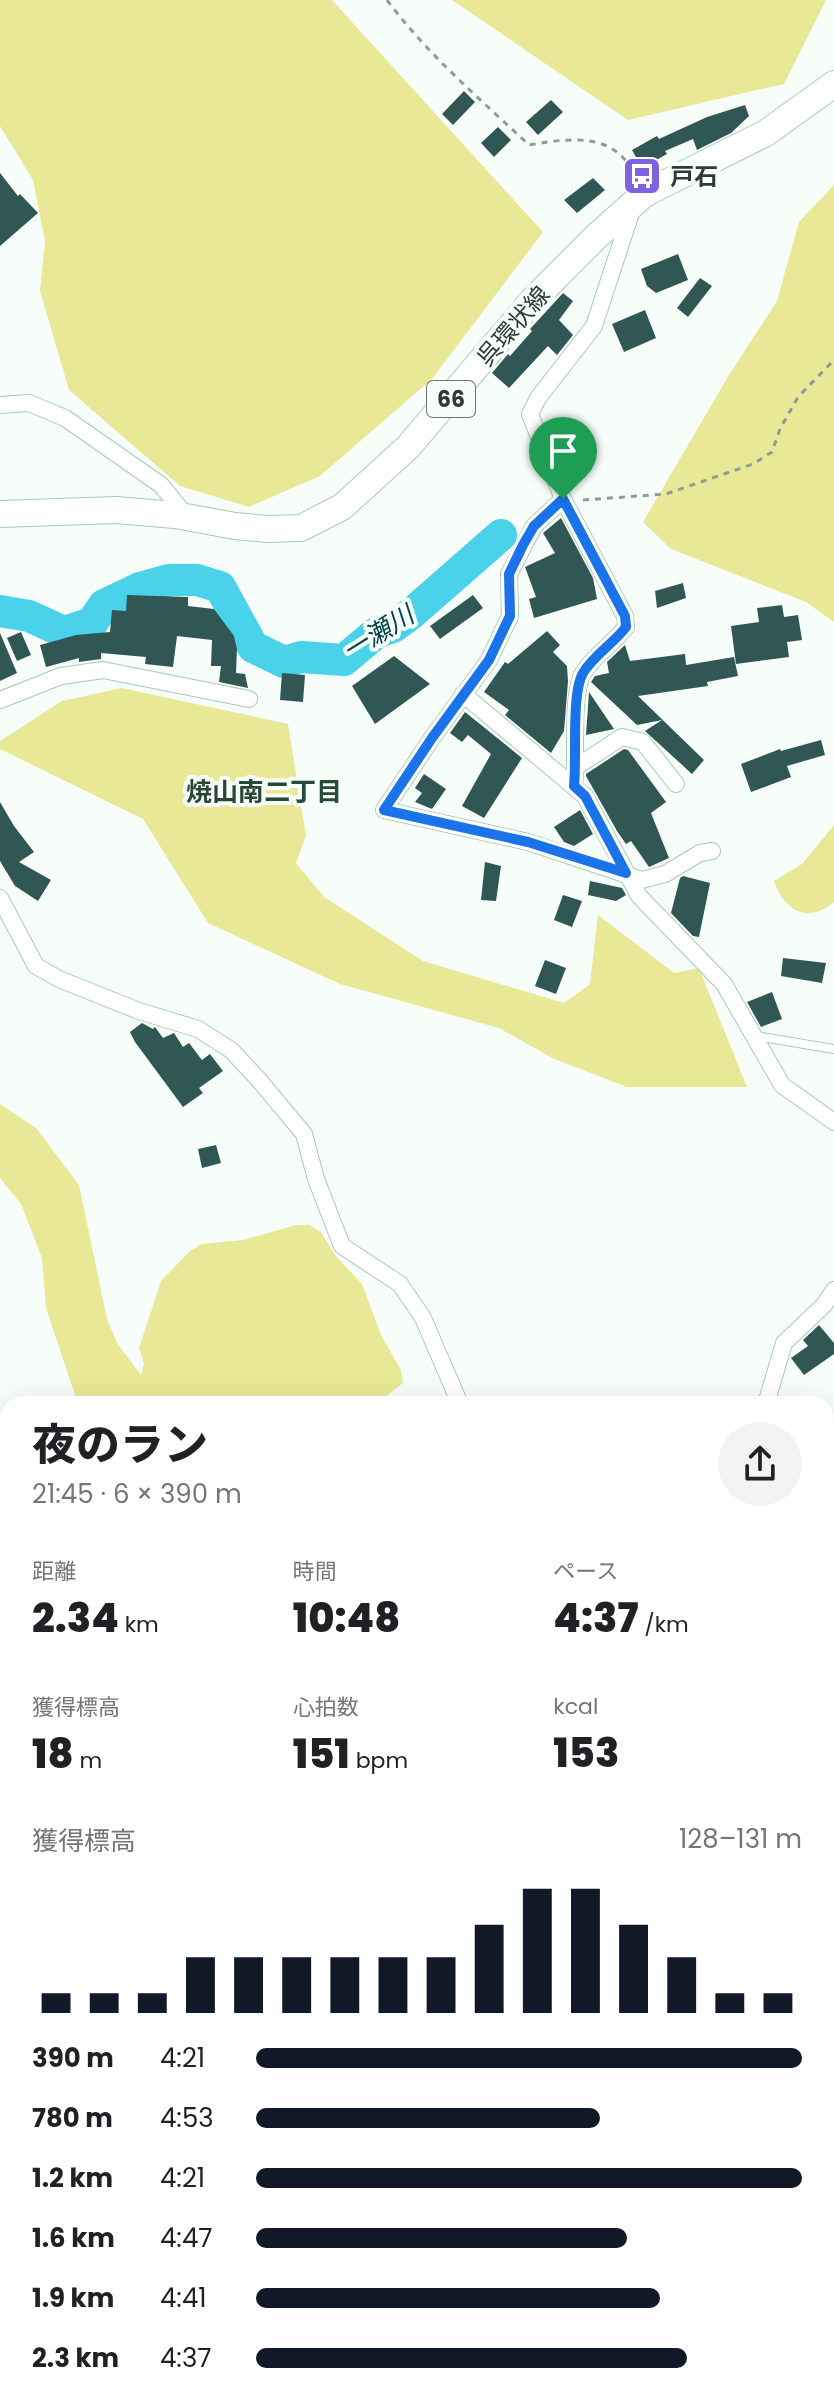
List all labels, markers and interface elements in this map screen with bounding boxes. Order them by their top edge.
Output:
bus stop icon: 戸石 [621,155,663,197]
place label: 戸石 [670,160,718,193]
street label: 呉環状線 [469,279,557,373]
road number: 66 [427,381,475,417]
pin [529,417,597,499]
icon: arrive [541,429,585,473]
water label: 一瀬川 [335,595,423,669]
district label: 焼山南二丁目 [186,774,342,810]
text: 夜のラン [32,1414,208,1475]
button: share [718,1422,802,1506]
text: 21:45 · 6 × 390 m [32,1476,242,1512]
text: 距離 [32,1556,76,1587]
text: 時間 [293,1556,337,1587]
text: ペース [553,1556,618,1587]
text: 2.34 [32,1590,119,1646]
text: 10:48 [293,1590,400,1646]
text: 4:37 [553,1590,638,1646]
text: km [119,1609,159,1640]
text: /km [638,1609,689,1640]
text: kcal [553,1691,598,1722]
text: 獲得標高 [32,1692,120,1723]
text: 心拍数 [293,1692,359,1723]
text: 153 [553,1725,619,1781]
text: 18 [32,1726,74,1782]
text: 151 [293,1726,350,1782]
text: m [74,1745,102,1776]
text: bpm [350,1745,408,1776]
text: 128–131 m [679,1821,802,1857]
text: 獲得標高 [32,1823,136,1859]
text: 390 m [32,2040,114,2076]
text: 4:21 [160,2040,205,2076]
text: 780 m [32,2100,113,2136]
text: 4:53 [160,2100,214,2136]
text: 1.2 km [32,2160,113,2196]
text: 4:21 [160,2160,205,2196]
text: 1.6 km [32,2220,115,2256]
text: 4:47 [160,2220,212,2256]
text: 1.9 km [32,2280,114,2316]
text: 4:41 [160,2280,207,2316]
text: 2.3 km [32,2340,119,2376]
text: 4:37 [160,2340,211,2376]

